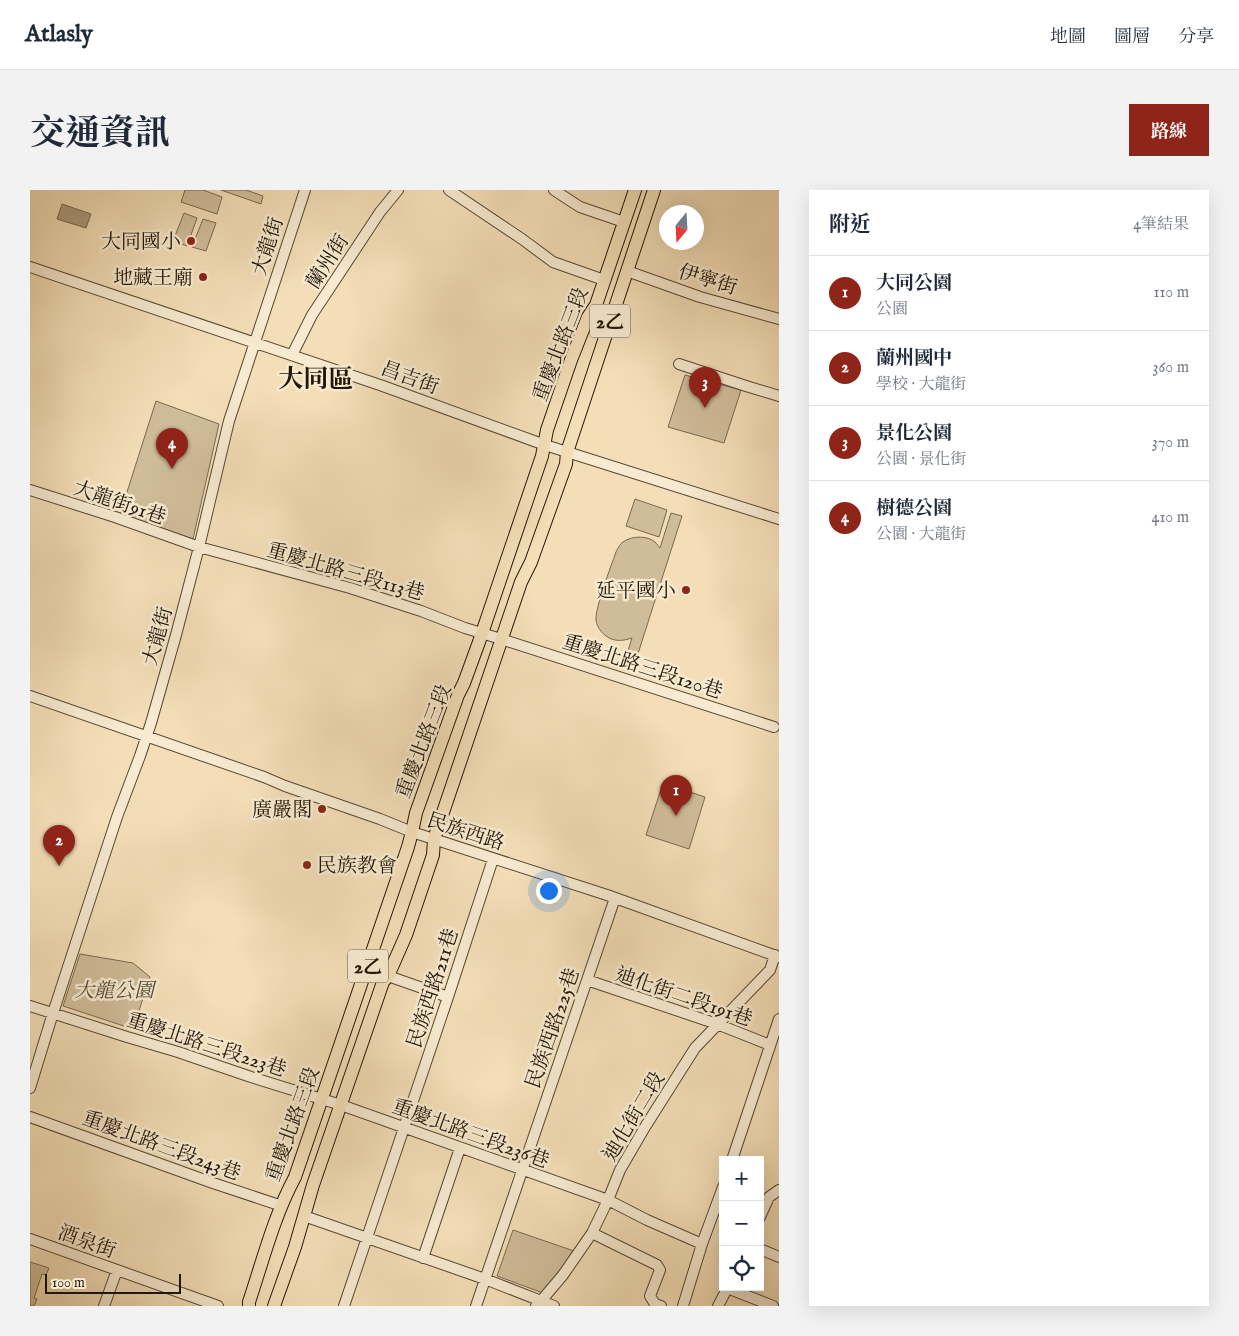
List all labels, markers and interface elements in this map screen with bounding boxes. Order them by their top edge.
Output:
text: Atlasly [25,19,93,50]
text: 地圖 [1050,26,1086,49]
text: 圖層 [1114,26,1150,49]
text: 分享 [1178,26,1214,49]
button: 路線 [1129,104,1209,156]
text: 交通資訊 [30,112,170,157]
north arrow [659,205,704,250]
text: 附近 [829,212,871,239]
street label: 大龍街 [247,214,290,279]
text: 4筆結果 [1133,215,1189,235]
place label: 大同國小 [101,230,181,255]
street label: 蘭州街 [301,230,355,294]
marker: 大同國小 [185,235,197,247]
street label: 伊寧街 [675,260,740,301]
place label: 地藏王廟 [113,266,193,291]
marker: 地藏王廟 [197,271,209,283]
text: 大同公園 [876,272,952,296]
text: 1 [842,283,848,303]
text: 110 m [1153,283,1189,303]
street label: 重慶北路三段 [528,284,595,405]
text: 公園 [876,300,908,320]
road number: 2乙 [590,304,630,338]
text: 蘭州國中 [876,347,952,371]
street label: 昌吉街 [377,356,442,400]
text: 2 [841,358,849,378]
text: 360 m [1153,358,1189,378]
district label: 大同區 [278,364,354,396]
pin: 3 [689,367,721,408]
text: 學校 · 大龍街 [876,375,967,395]
text: 景化公園 [876,422,952,446]
pin: 4 [156,428,188,469]
text: 3 [842,433,848,453]
text: 370 m [1152,433,1189,453]
text: 公園 · 景化街 [876,450,967,470]
street label: 大龍街91巷 [70,476,169,531]
text: 樹德公園 [876,497,952,521]
text: 4 [841,508,849,528]
text: 410 m [1152,508,1189,528]
text: 公園 · 大龍街 [876,525,967,545]
street label: 重慶北路三段113巷 [264,538,427,607]
place label: 延平國小 [596,579,676,604]
marker: 延平國小 [680,584,692,596]
street label: 大龍街 [138,604,179,669]
street label: 重慶北路三段120巷 [559,630,726,705]
street label: 重慶北路三段 [391,681,458,802]
pin: 1 [660,775,692,816]
place label: 廣嚴閣 [252,798,312,823]
marker: 廣嚴閣 [316,803,328,815]
street label: 民族西路 [424,808,507,857]
pin: 2 [43,825,75,866]
place label: 民族教會 [317,854,397,879]
marker: 民族教會 [301,859,313,871]
your location [536,878,562,904]
street label: 民族西路211巷 [402,925,465,1051]
road number: 2乙 [348,949,388,982]
street label: 迪化街二段191巷 [612,962,755,1033]
street label: 民族西路225巷 [521,965,586,1092]
park label: 大龍公園 [74,979,157,1004]
street label: 重慶北路三段223巷 [124,1008,289,1083]
street label: 重慶北路三段 [261,1064,326,1185]
street label: 迪化街二段 [598,1067,671,1166]
street label: 重慶北路三段236巷 [389,1094,552,1174]
street label: 重慶北路三段243巷 [79,1106,244,1187]
map controls [719,1156,764,1291]
button: + [719,1156,764,1201]
button: − [719,1201,764,1246]
street label: 酒泉街 [54,1220,119,1264]
button: locate [719,1246,764,1291]
scale bar [45,1271,181,1294]
text: 100 m [52,1274,85,1292]

